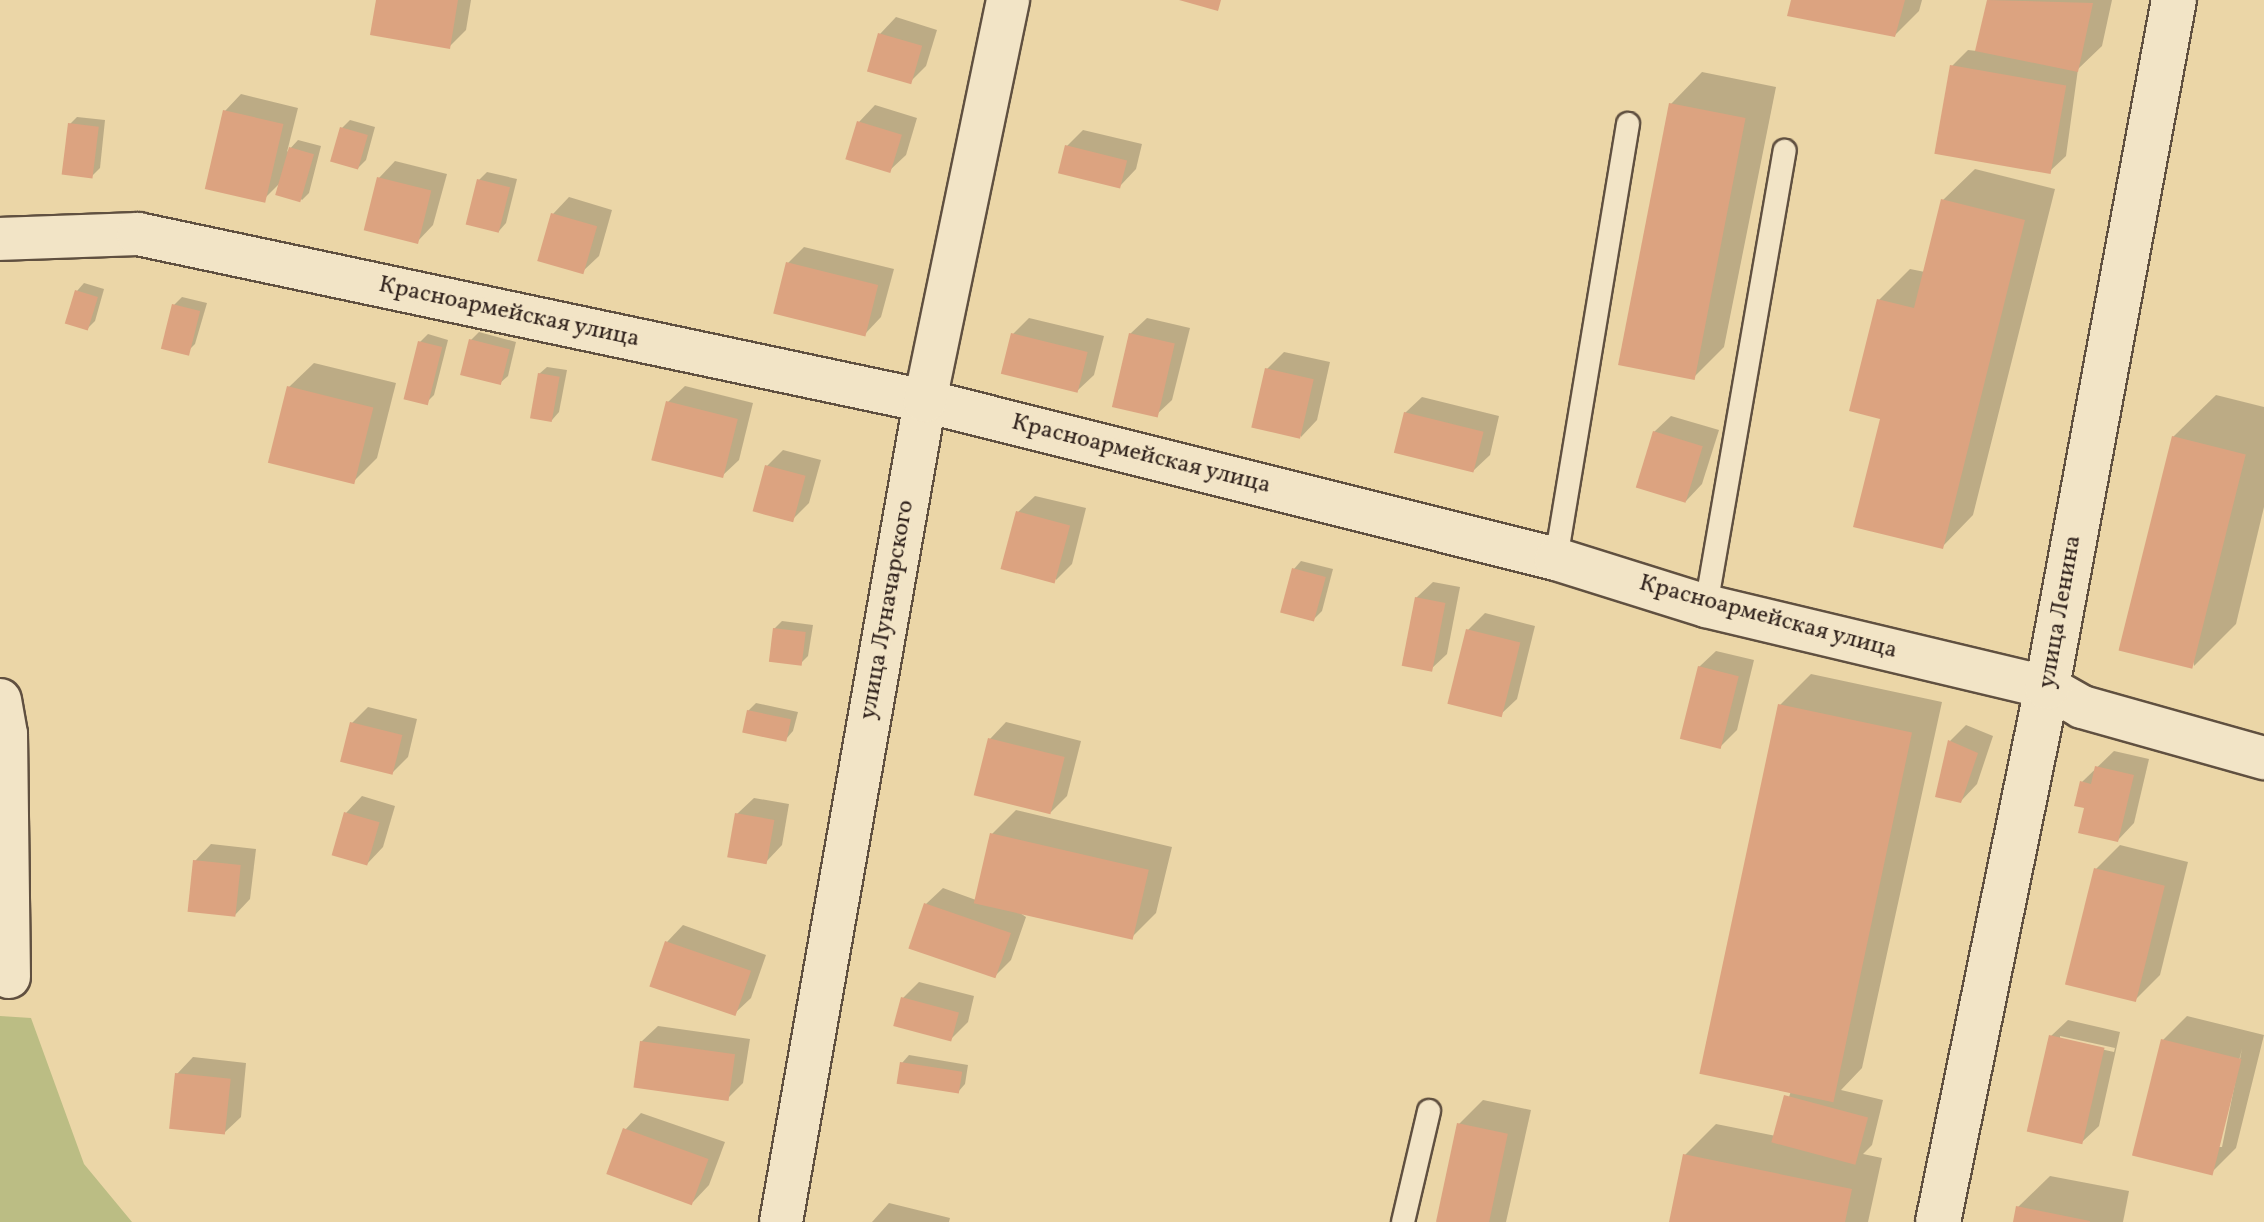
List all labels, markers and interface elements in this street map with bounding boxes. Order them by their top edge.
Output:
street label: Красноармейская улица [376,271,642,355]
street label: Красноармейская улица [1008,409,1274,501]
street label: улица Луначарского [854,498,922,722]
street label: улица Ленина [2033,533,2089,691]
street label: Красноармейская улица [1635,570,1901,666]

